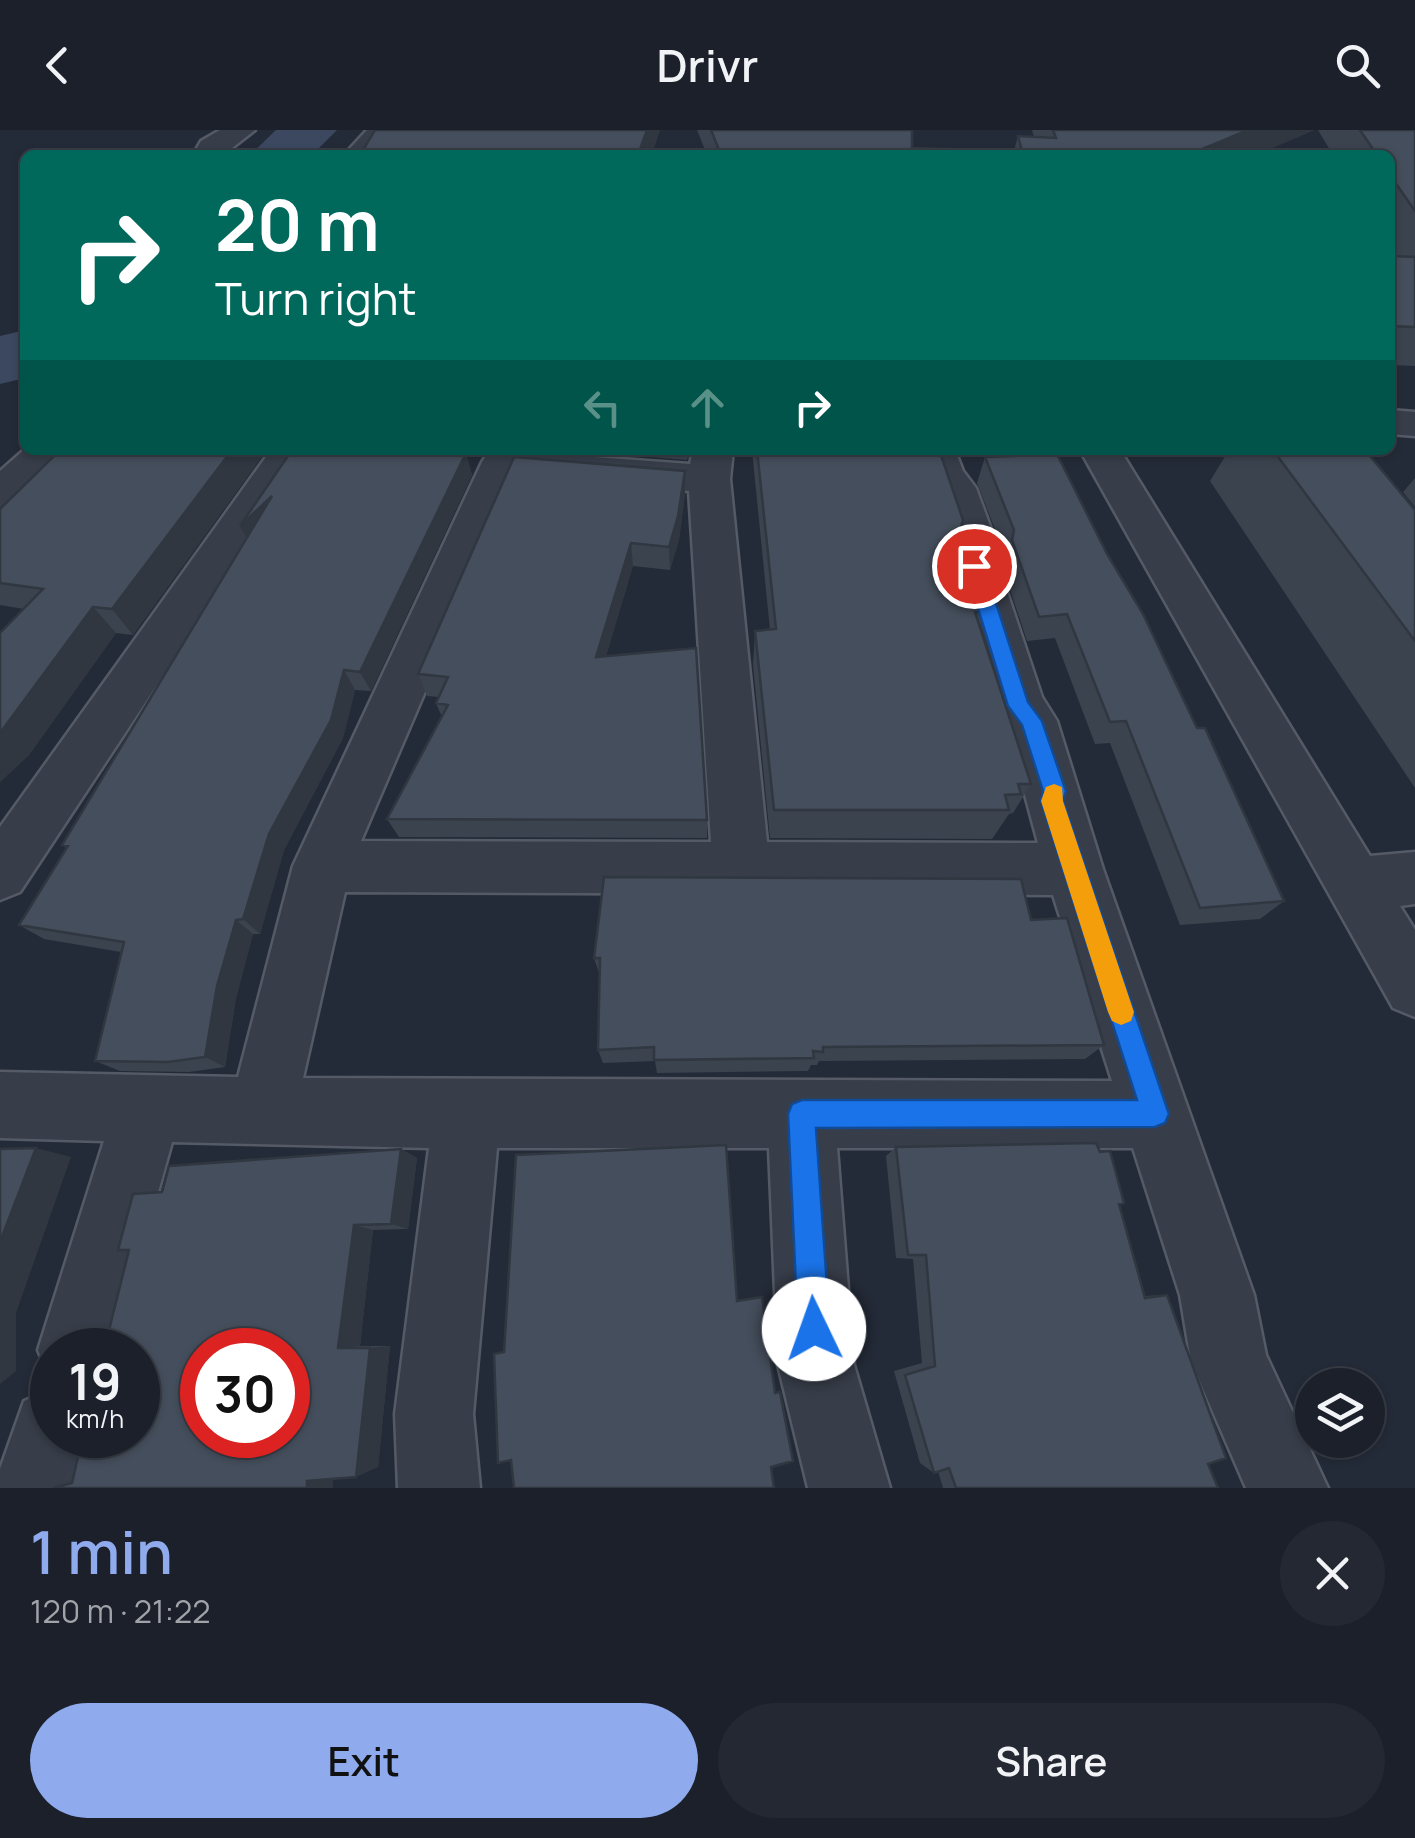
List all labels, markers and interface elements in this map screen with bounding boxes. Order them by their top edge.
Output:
text: Drivr [657,34,758,96]
icon: back [30,38,85,93]
icon: search [1330,38,1385,93]
text: 20 m [215,176,380,272]
icon: right [50,190,180,320]
text: Turn right [215,267,416,329]
icon: left [575,380,630,435]
icon: ahead [680,380,735,435]
icon: right [785,380,840,435]
pin [932,524,1017,609]
icon: arrive [947,539,1002,594]
position arrow [762,1277,866,1381]
speed limit sign: 30 [180,1328,310,1458]
text: 19 [69,1347,121,1415]
map controls [1295,1368,1385,1458]
button: layers [1295,1368,1385,1458]
text: km/h [66,1401,124,1436]
text: 1 min [30,1510,173,1592]
button: close [1280,1521,1385,1626]
text: 120 m · 21:22 [30,1589,211,1633]
button: Exit [30,1703,698,1818]
button: Share [718,1703,1385,1818]

